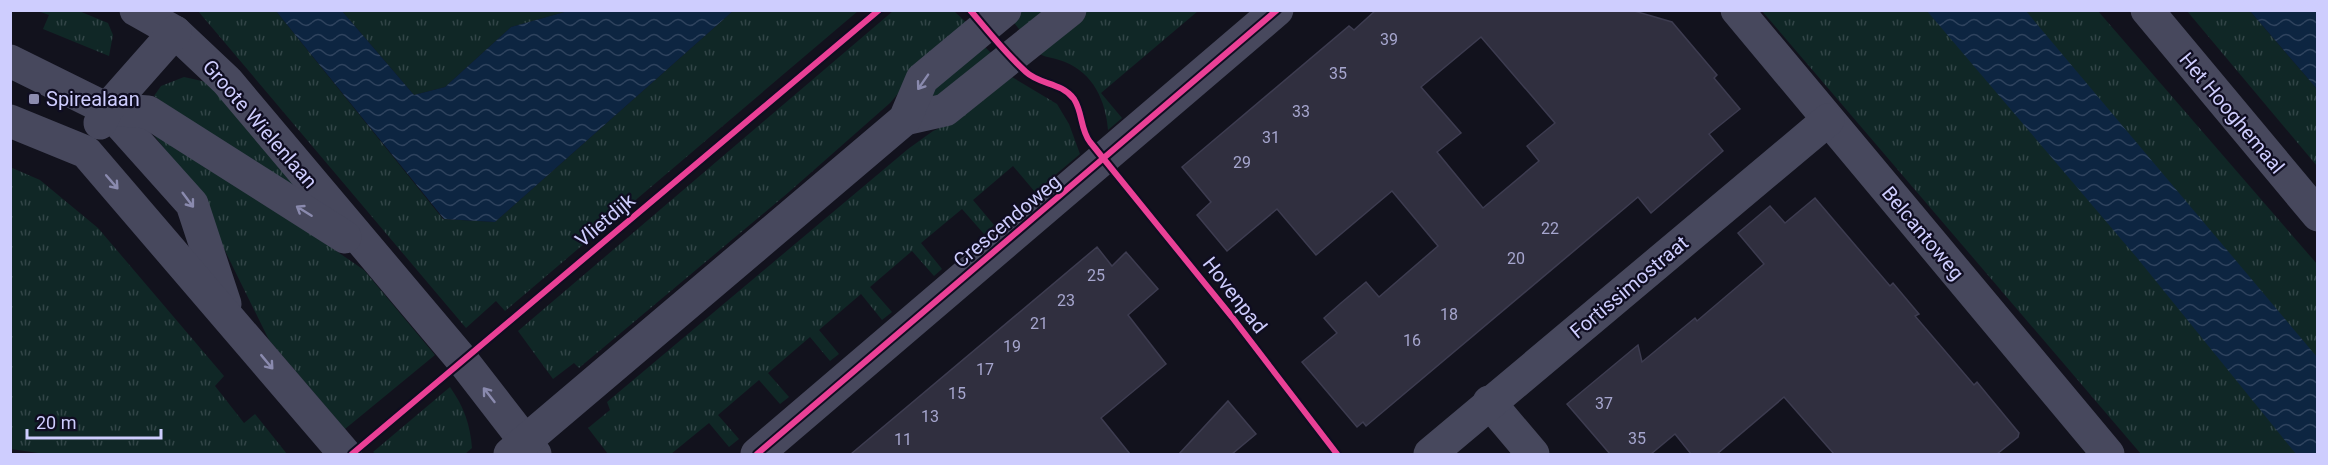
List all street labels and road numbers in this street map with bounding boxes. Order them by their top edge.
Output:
street label: Het Hooghemaal [2174,48,2290,178]
street label: Groote Wielenlaan [198,55,322,193]
street label: Crescendoweg [949,169,1065,273]
street label: Belcantoweg [1877,181,1969,285]
street label: Vlietdijk [570,188,640,252]
street label: Fortissimostraat [1565,231,1693,343]
street label: Hovenpad [1198,252,1272,338]

